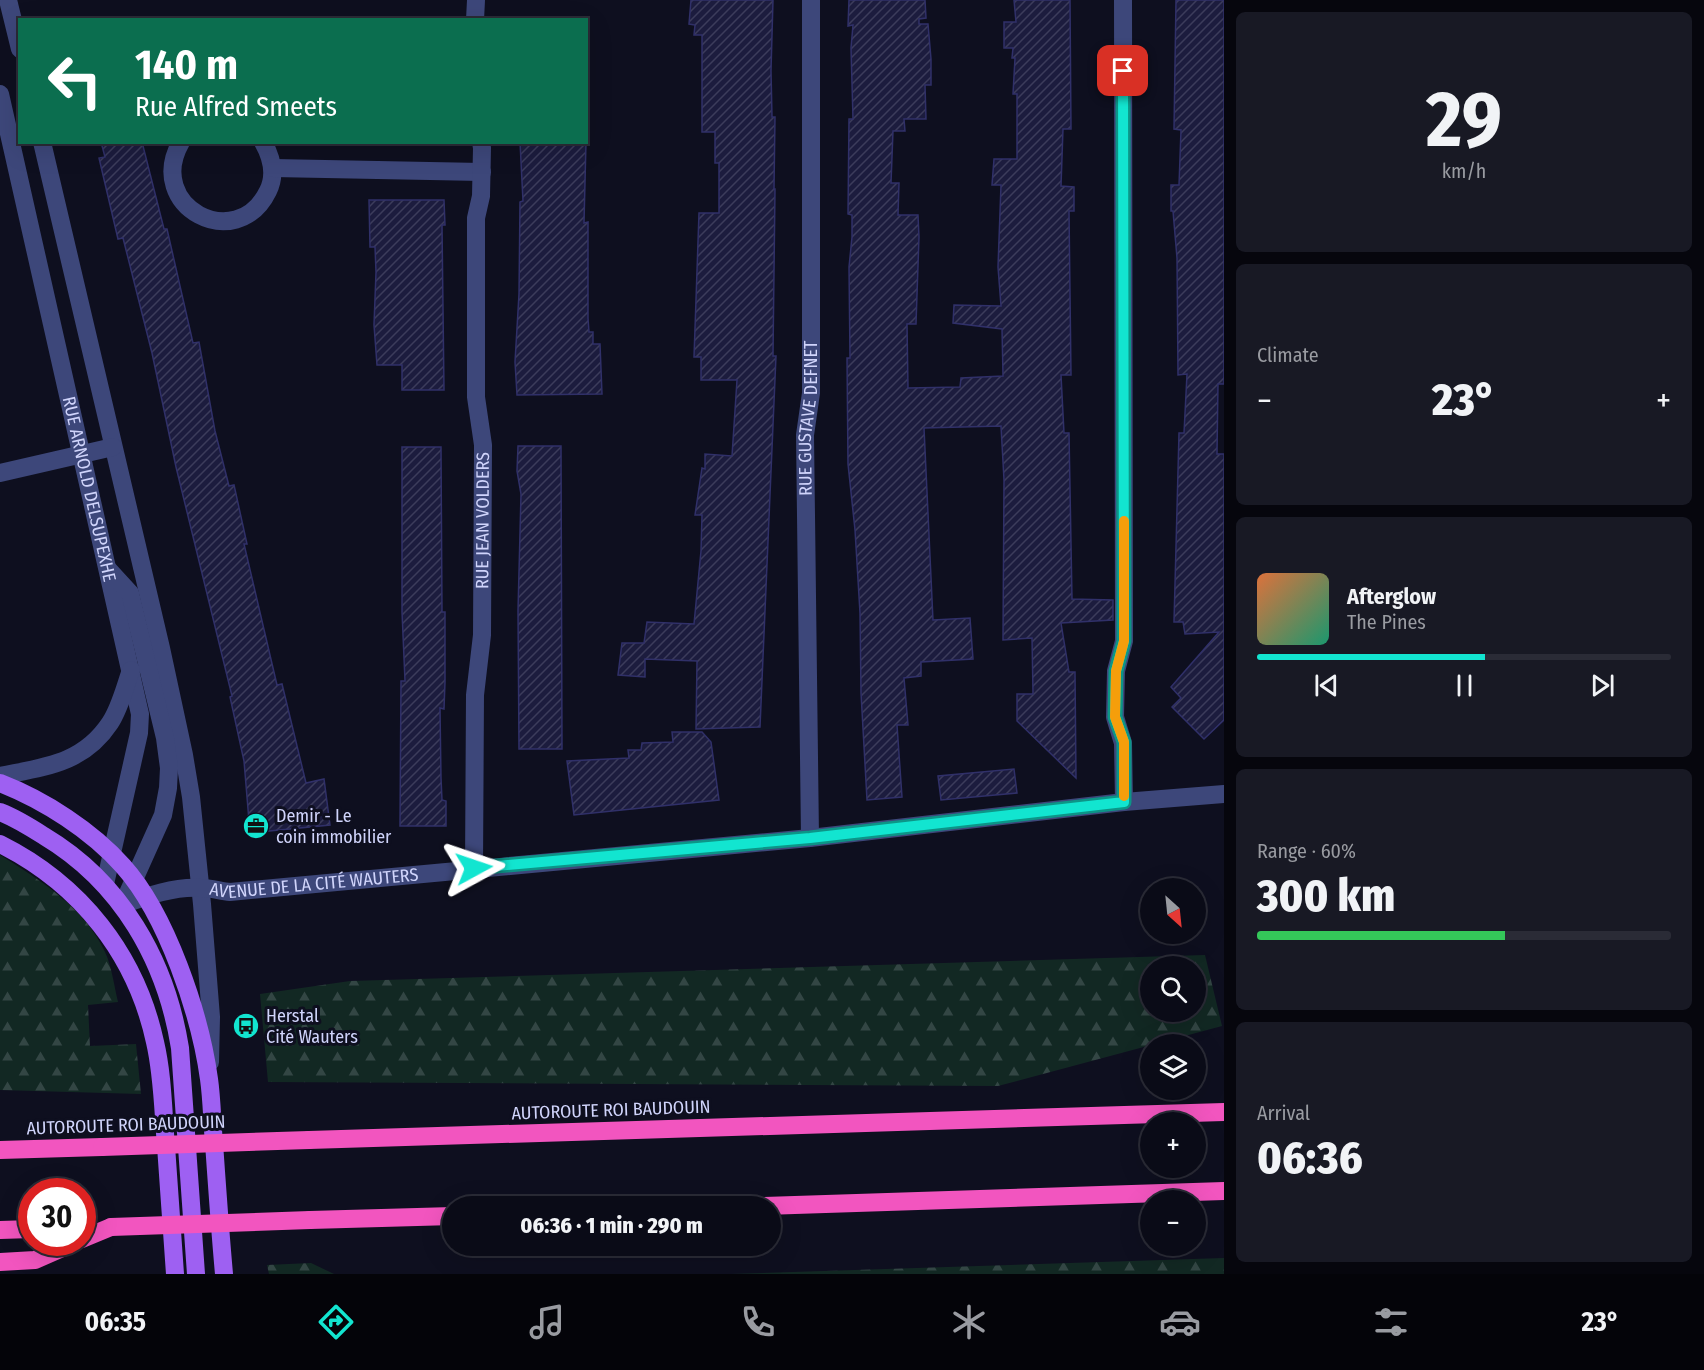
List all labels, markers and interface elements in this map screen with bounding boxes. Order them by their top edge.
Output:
text: 140 m [135,40,238,90]
icon: left [36,42,114,120]
pin [1097,45,1148,96]
icon: arrive [1106,54,1139,87]
text: 29 [1426,73,1502,167]
text: Rue Alfred Smeets [135,91,337,123]
text: km/h [1442,159,1486,183]
street label: RUE GUSTAVE DEFNET [794,340,822,496]
text: Climate [1257,343,1319,367]
text: 23° [1432,373,1496,427]
text: − [1257,381,1272,421]
text: + [1656,381,1671,421]
street label: RUE ARNOLD DELSUPEXHE [58,394,121,584]
street label: RUE JEAN VOLDERS [471,452,494,589]
text: Afterglow [1347,583,1436,610]
text: The Pines [1347,610,1426,634]
icon: previous [1310,669,1343,702]
icon: pause [1448,669,1481,702]
icon: next [1586,669,1619,702]
place label: Demir - Le coin immobilier [276,805,392,848]
office icon: Demir - Le coin immobilier [241,811,271,841]
position arrow [442,836,506,900]
text: Range · 60% [1257,839,1356,863]
street label: AVENUE DE LA CITÉ WAUTERS [208,864,419,903]
text: 300 km [1257,869,1395,923]
north arrow [1140,878,1206,944]
map controls [1140,878,1206,1256]
button: search [1140,956,1206,1022]
place label: Herstal Cité Wauters [266,1005,358,1048]
bus stop icon: Herstal Cité Wauters [231,1011,261,1041]
button: layers [1140,1034,1206,1100]
street label: AUTOROUTE ROI BAUDOUIN [511,1096,711,1124]
text: Arrival [1257,1101,1310,1125]
street label: AUTOROUTE ROI BAUDOUIN [26,1111,226,1139]
button: + [1140,1112,1206,1178]
text: 06:36 [1257,1131,1363,1185]
speed limit sign: 30 [18,1178,96,1256]
button: − [1140,1190,1206,1256]
text: 06:36 · 1 min · 290 m [520,1212,703,1239]
icon: directions [315,1301,357,1343]
icon: music [526,1301,568,1343]
icon: phone [737,1301,779,1343]
icon: climate [948,1301,990,1343]
icon: car [1159,1301,1201,1343]
icon: filters [1370,1301,1412,1343]
text: 06:35 [85,1306,146,1338]
text: 23° [1581,1306,1619,1338]

